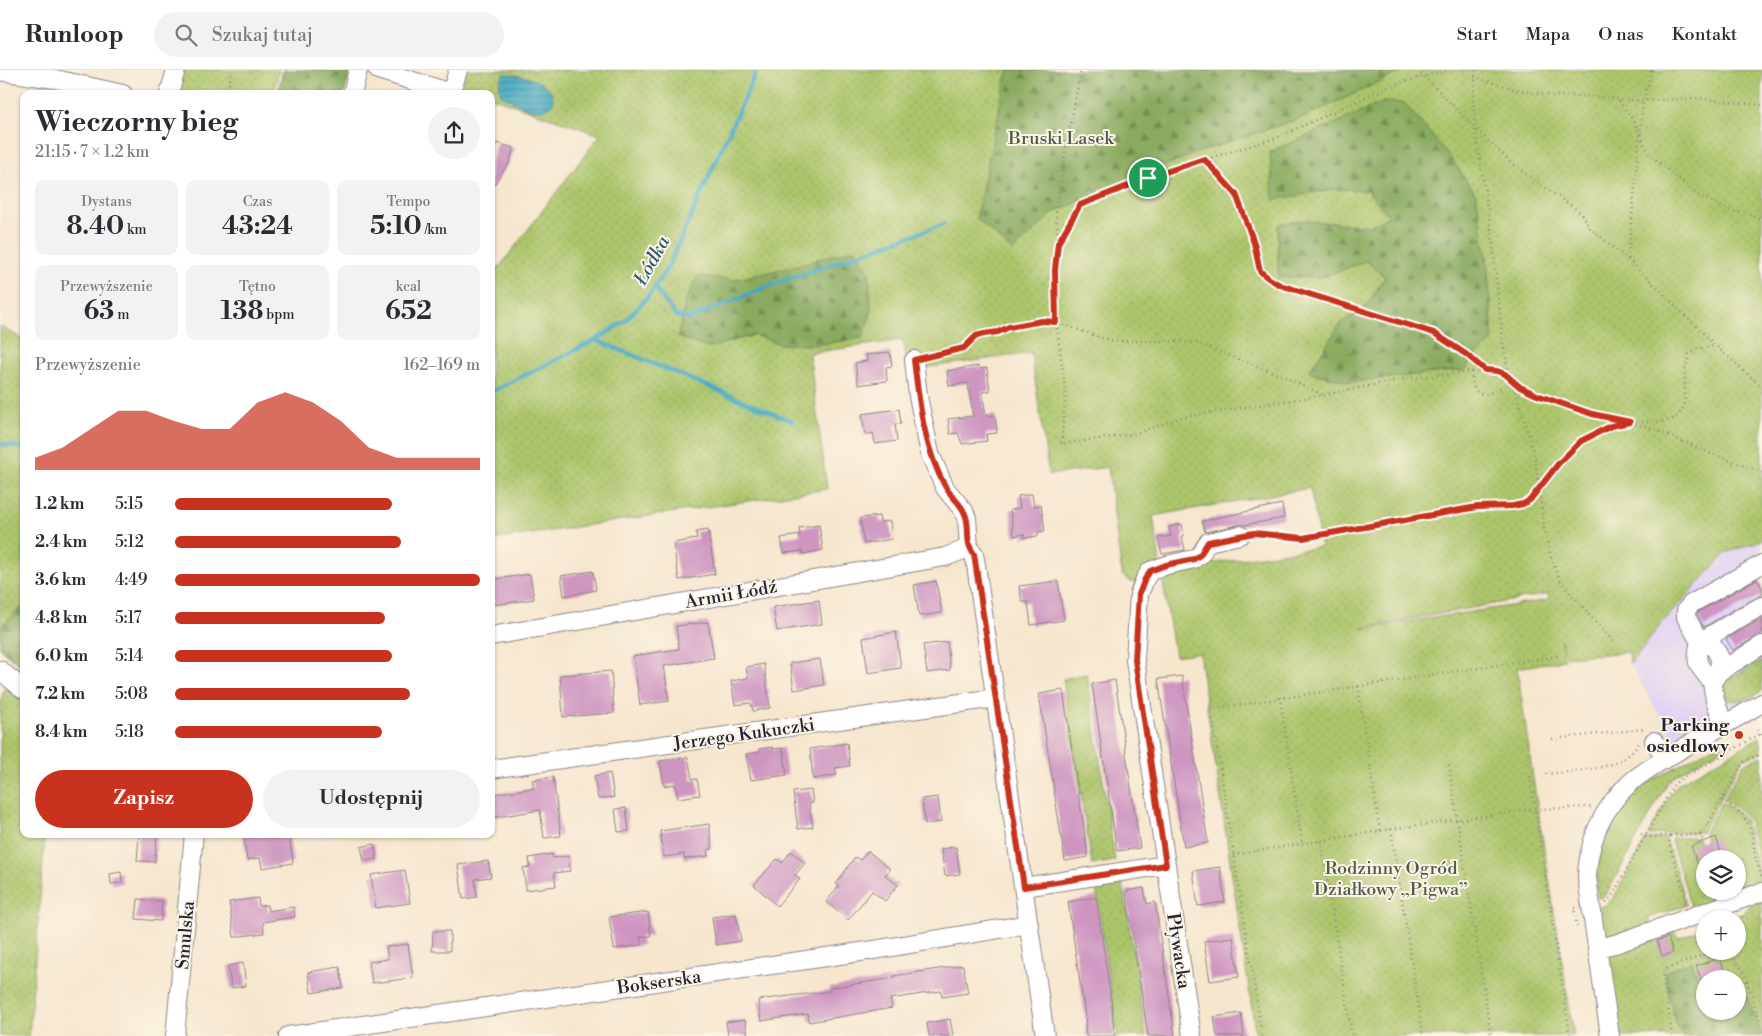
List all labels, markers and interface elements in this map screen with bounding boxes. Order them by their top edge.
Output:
search box [154,12,504,57]
text: Runloop [25,20,124,50]
icon: search [172,21,200,49]
text: Szukaj tutaj [212,23,313,47]
text: Start [1457,23,1498,46]
text: Mapa [1526,23,1570,46]
text: O nas [1598,23,1644,46]
text: Kontakt [1672,23,1737,46]
text: Wieczorny bieg [35,105,238,140]
button: share [428,107,480,159]
park label: Bruski Lasek [1007,127,1115,150]
text: 21:15 · 7 × 1.2 km [35,142,149,162]
pin [1127,157,1169,199]
icon: arrive [1134,164,1162,192]
text: Dystans [81,193,132,211]
text: Czas [243,193,272,211]
text: Tempo [387,193,430,211]
text: 8.40 [66,211,124,242]
text: 43:24 [222,211,293,242]
text: 5:10 [370,211,422,242]
text: km [124,221,147,239]
text: /km [422,221,447,239]
water label: Łódka [628,231,675,290]
text: Przewyższenie [60,278,153,296]
text: Tętno [239,278,276,296]
text: kcal [396,278,421,296]
text: 63 [84,296,114,327]
text: 138 [220,296,263,327]
text: 652 [385,296,432,327]
text: m [114,306,129,324]
text: bpm [263,306,295,324]
text: Przewyższenie [35,355,141,375]
text: 162–169 m [403,355,480,375]
text: 1.2 km [35,494,84,514]
text: 5:15 [115,494,143,514]
text: 2.4 km [35,532,87,552]
text: 5:12 [115,532,144,552]
text: 3.6 km [35,570,86,590]
text: 4:49 [115,570,147,590]
street label: Armii Łódź [682,575,779,614]
text: 4.8 km [35,608,87,628]
text: 5:17 [115,608,142,628]
text: 6.0 km [35,646,88,666]
text: 5:14 [115,646,143,666]
text: 7.2 km [35,684,85,704]
text: 5:08 [115,684,148,704]
street label: Jerzego Kukuczki [671,713,816,756]
place label: Parking osiedlowy [1646,714,1730,758]
text: 8.4 km [35,722,87,742]
text: 5:18 [115,722,144,742]
marker: Parking osiedlowy [1733,729,1745,741]
button: Zapisz [35,770,253,828]
button: Udostępnij [263,770,480,828]
map controls [1696,850,1746,1020]
button: layers [1696,850,1746,900]
park label: Rodzinny Ogród Działkowy „Pigwa” [1314,857,1468,901]
street label: Smulska [171,899,200,970]
button: + [1696,910,1746,960]
street label: Pływacka [1161,912,1196,991]
street label: Bokserska [615,965,703,1000]
button: − [1696,970,1746,1020]

